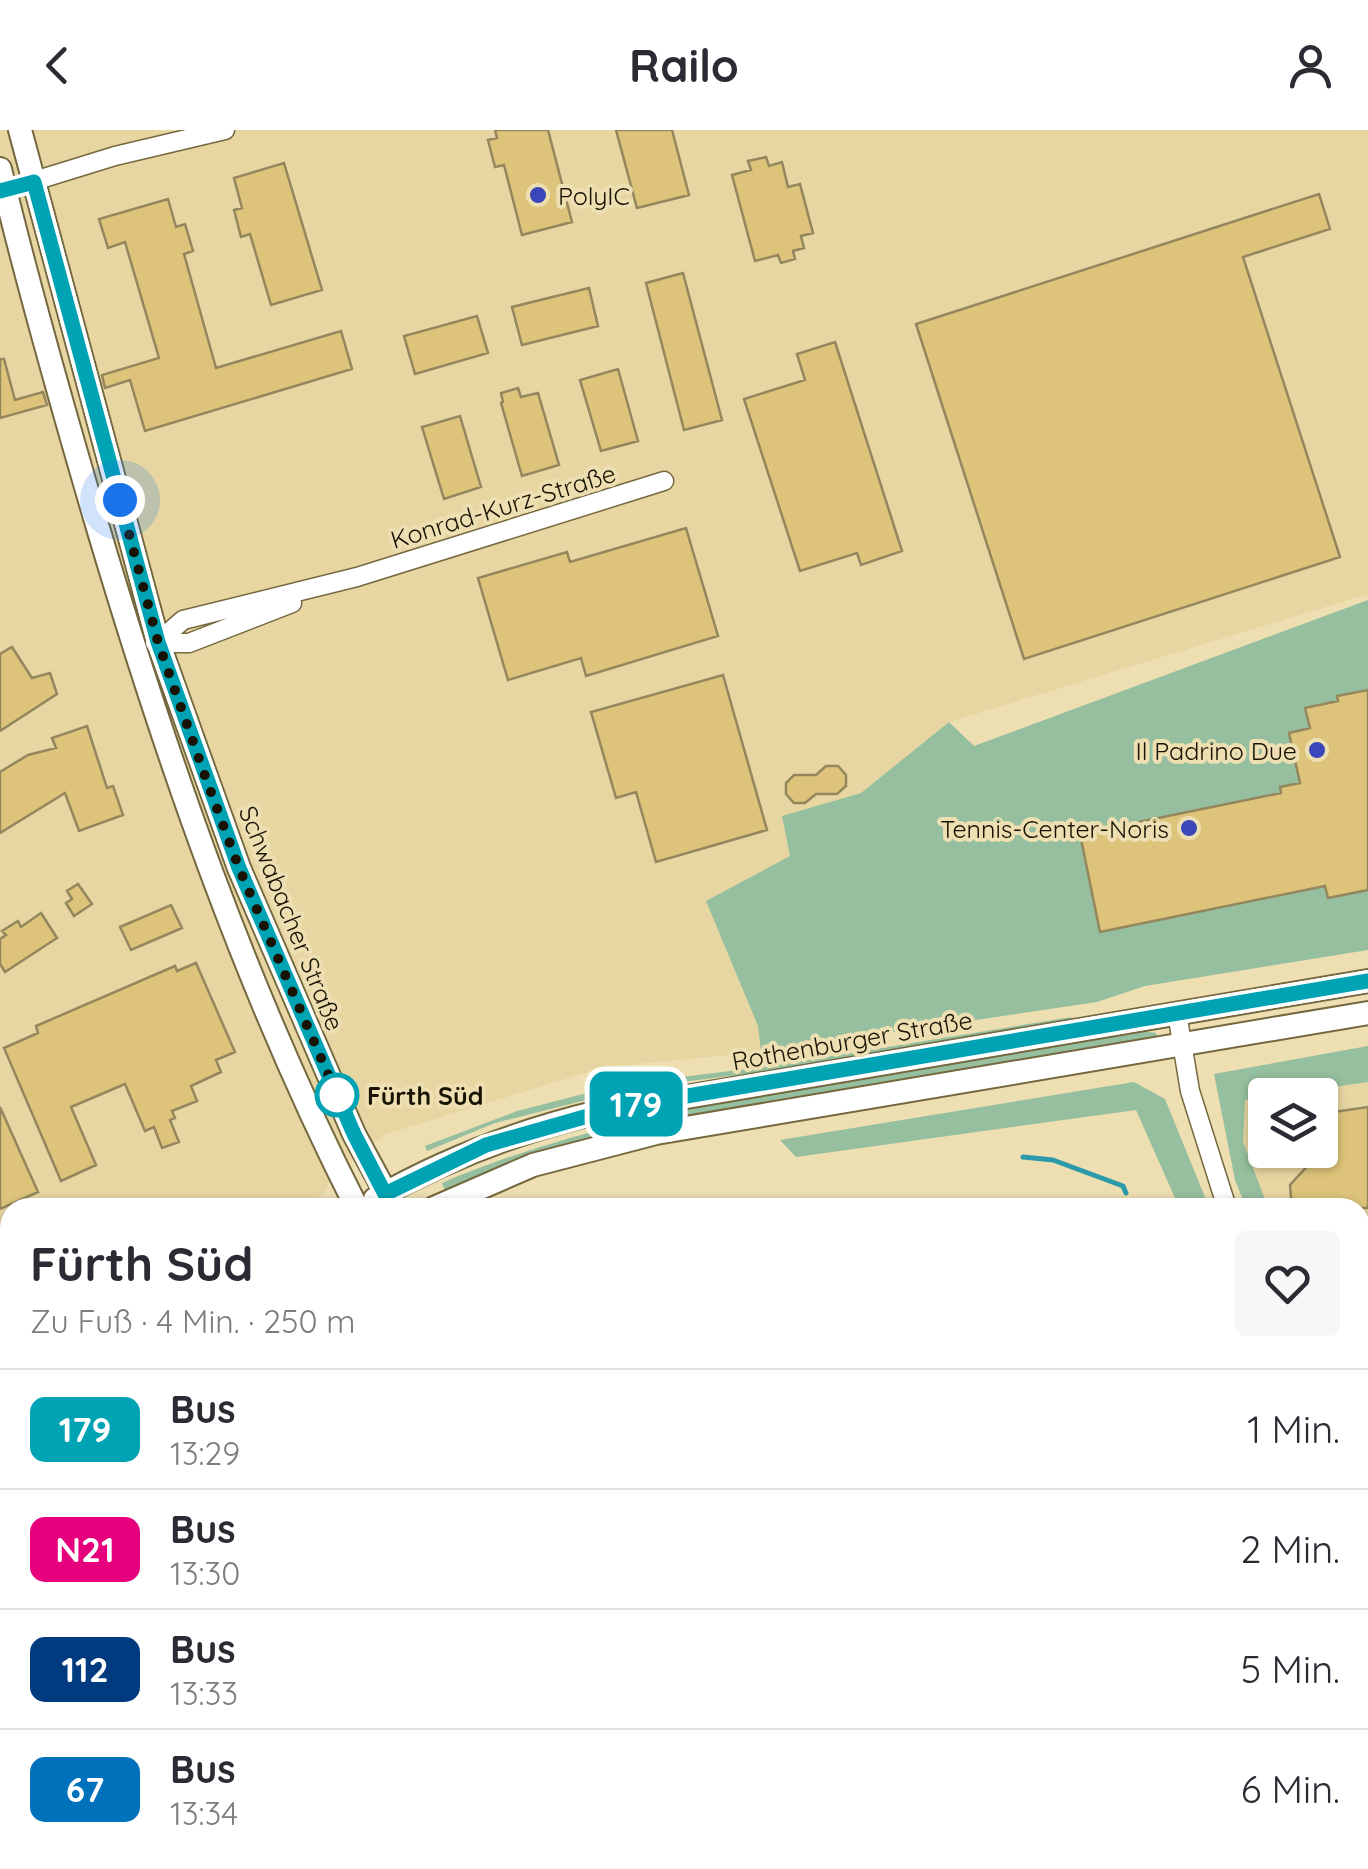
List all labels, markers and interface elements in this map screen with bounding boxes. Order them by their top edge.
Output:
text: Railo [629,37,739,93]
icon: back [30,38,85,93]
icon: person [1283,38,1338,93]
place label: PolyIC [558,180,630,211]
marker: PolyIC [527,184,549,206]
street label: Konrad-Kurz-Straße [387,457,619,555]
your location [95,475,145,525]
place label: Il Padrino Due [1135,735,1297,766]
marker: Il Padrino Due [1306,739,1328,761]
street label: Schwabacher Straße [233,801,351,1035]
place label: Tennis-Center-Noris [940,813,1169,844]
marker: Tennis-Center-Noris [1178,817,1200,839]
street label: Rothenburger Straße [729,1004,975,1076]
line badge: 179 [578,1072,694,1136]
marker: Fürth Süd [316,1074,358,1116]
map controls [1248,1078,1338,1168]
button: layers [1248,1078,1338,1168]
place label: Fürth Süd [367,1080,483,1111]
text: 179 [610,1082,662,1126]
button: heart [1235,1231,1340,1336]
text: Fürth Süd [30,1233,253,1293]
text: Zu Fuß · 4 Min. · 250 m [30,1301,355,1341]
text: Bus [170,1385,236,1433]
text: 1 Min. [1247,1405,1340,1453]
text: 179 [59,1407,111,1451]
text: 13:29 [170,1433,240,1473]
text: Bus [170,1505,236,1553]
text: 2 Min. [1240,1525,1340,1573]
text: N21 [55,1527,115,1571]
text: 13:30 [170,1553,240,1593]
text: Bus [170,1625,236,1673]
text: 5 Min. [1241,1645,1340,1693]
text: 112 [61,1647,109,1691]
text: 13:33 [170,1673,238,1713]
text: Bus [170,1745,236,1793]
text: 6 Min. [1241,1765,1340,1813]
text: 67 [66,1767,104,1811]
text: 13:34 [170,1793,238,1833]

